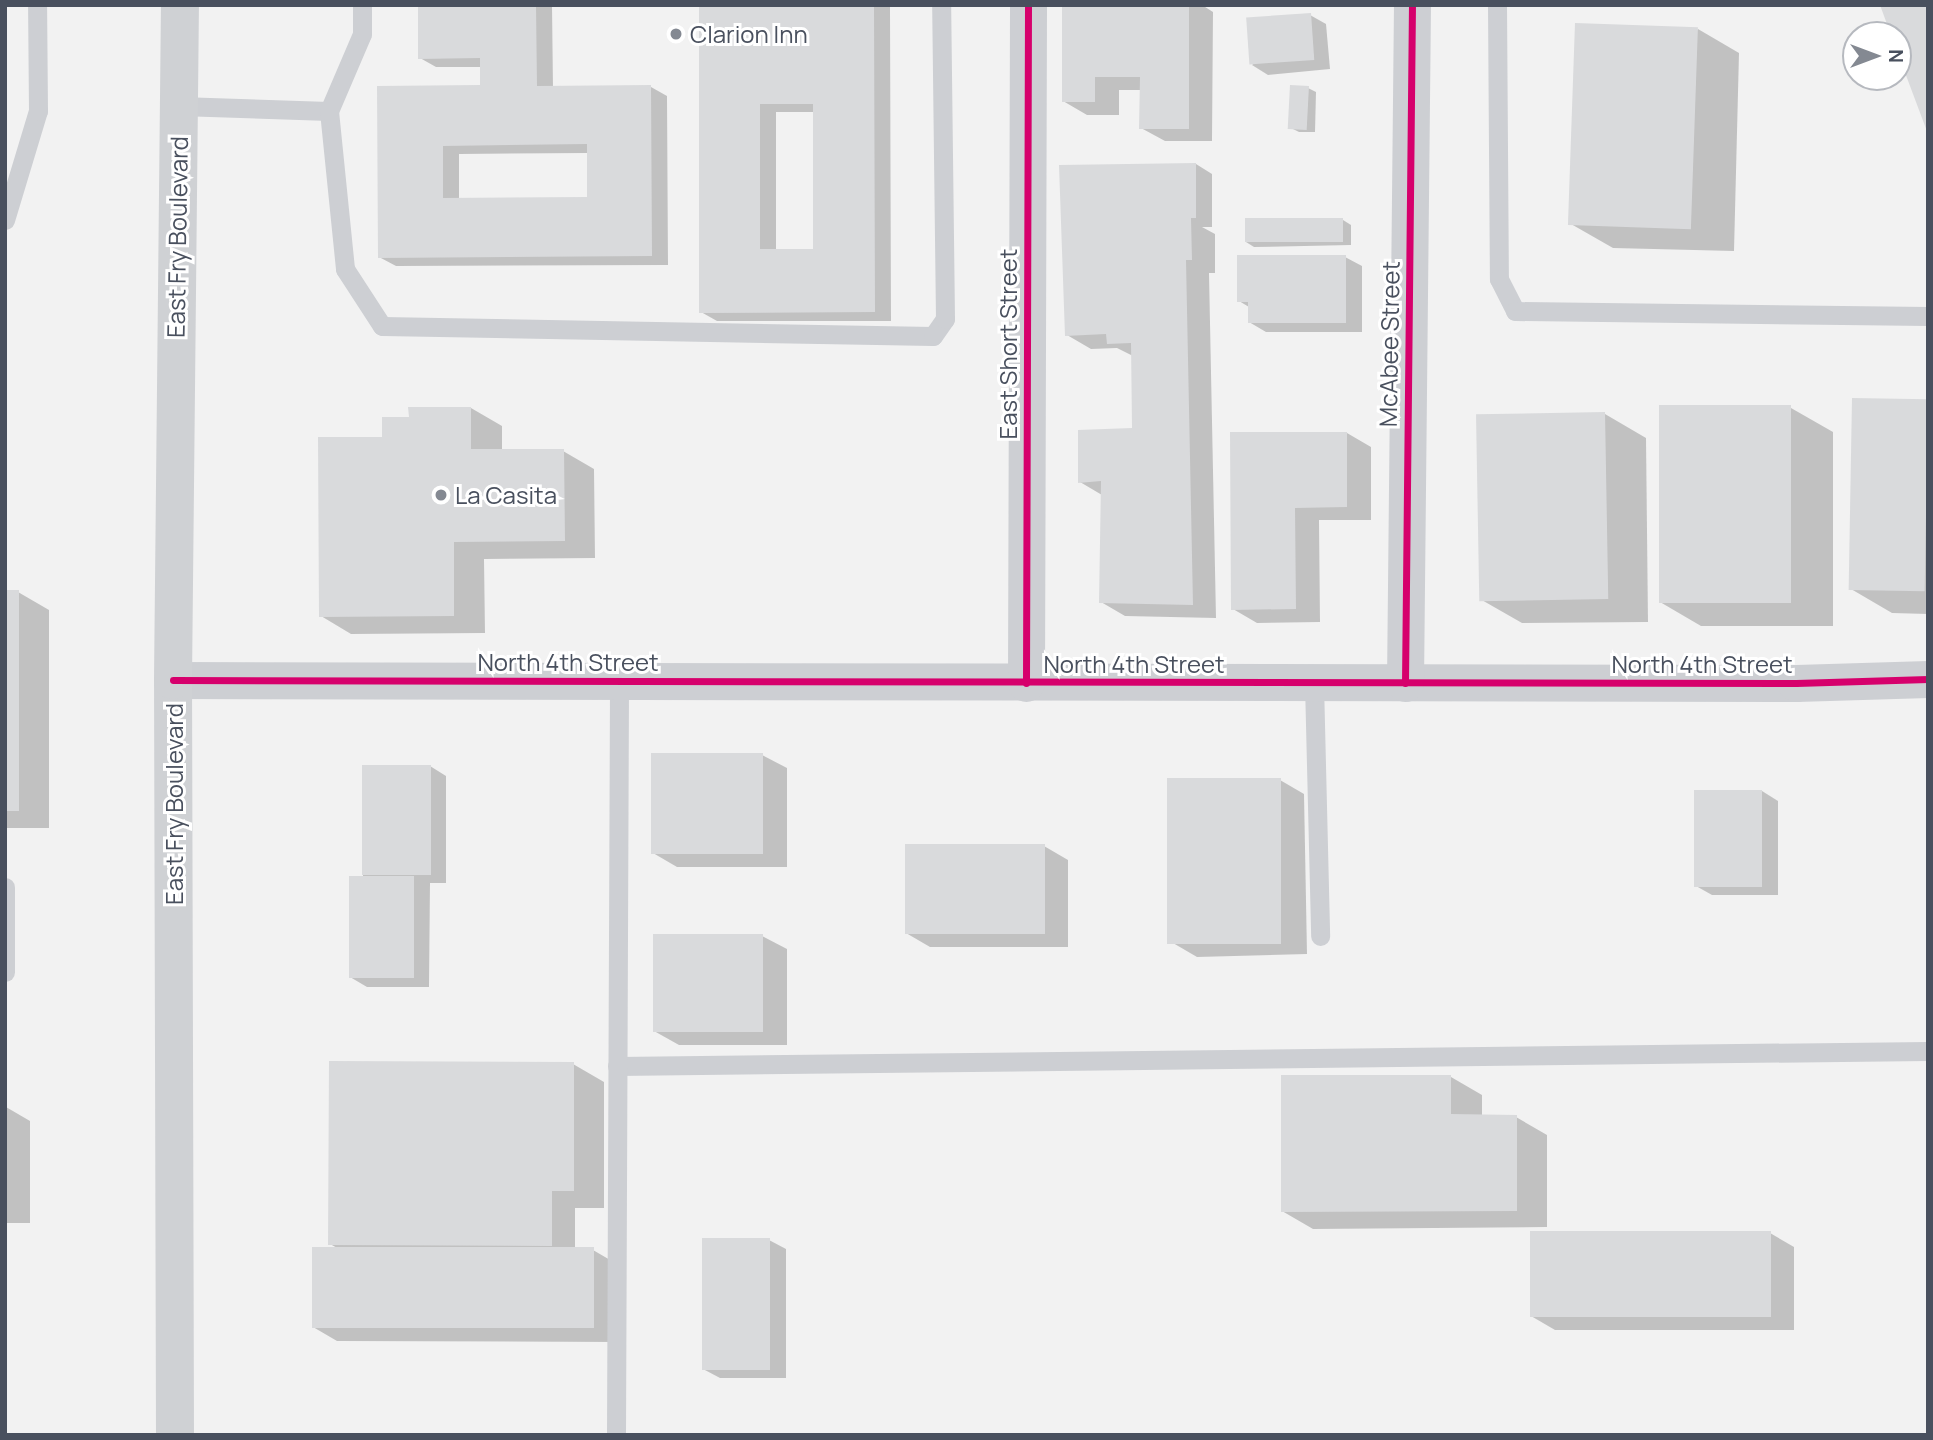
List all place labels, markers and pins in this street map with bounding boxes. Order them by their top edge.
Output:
place label: Clarion Inn [690,20,808,48]
marker: Clarion Inn [668,26,684,42]
place label: La Casita [455,481,557,509]
marker: La Casita [433,487,449,503]

